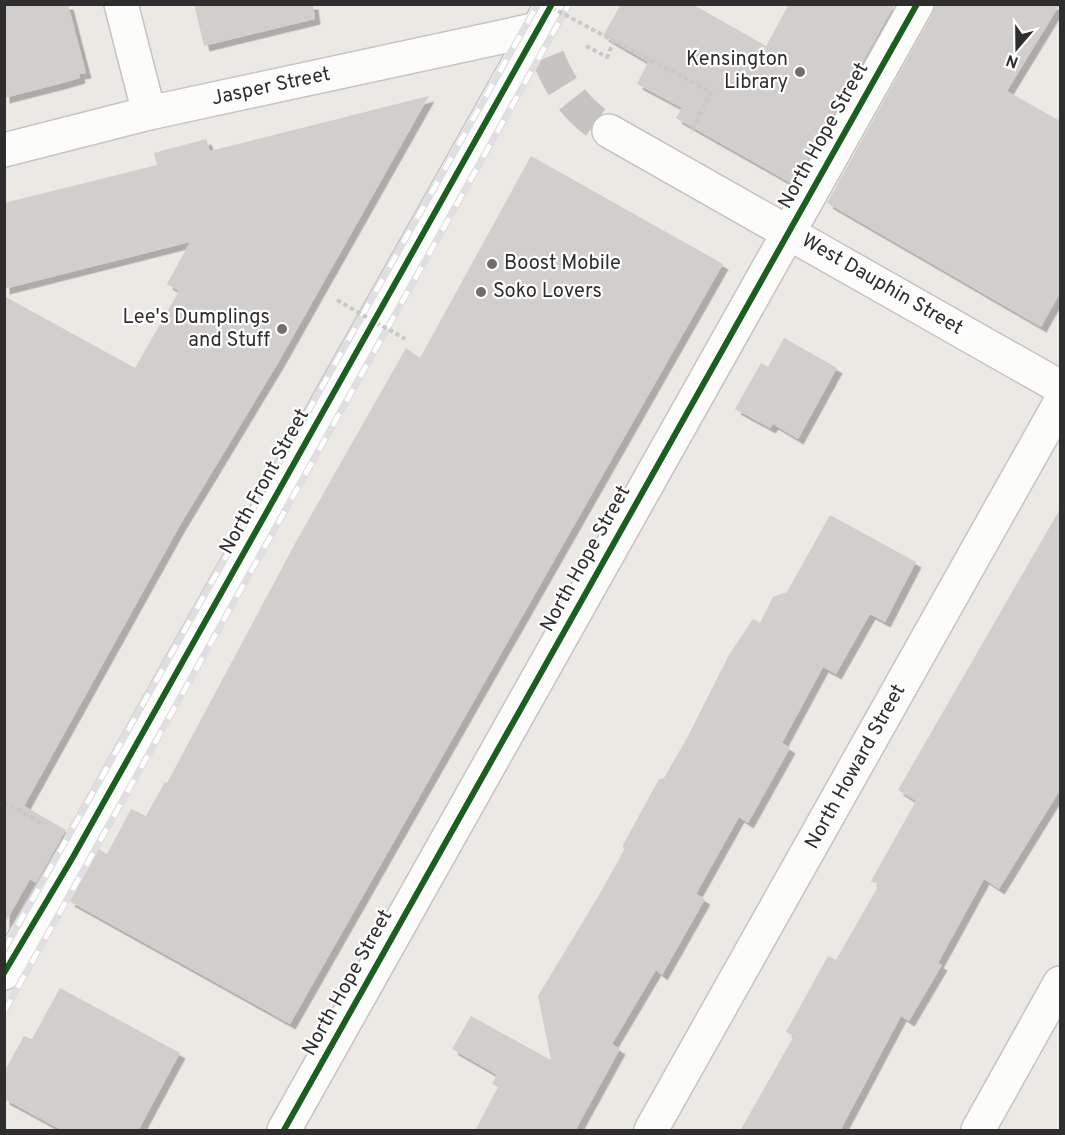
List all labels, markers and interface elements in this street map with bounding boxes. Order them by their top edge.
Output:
north arrow [987,18,1047,78]
place label: Kensington Library [686,47,788,96]
text: N [1004,49,1021,72]
street label: North Hope Street [773,58,875,214]
street label: Jasper Street [209,62,333,112]
marker: Kensington Library [793,65,807,79]
street label: West Dauphin Street [797,228,967,342]
place label: Boost Mobile [504,251,621,277]
marker: Boost Mobile [485,257,499,271]
place label: Soko Lovers [493,279,602,305]
marker: Soko Lovers [474,285,488,299]
place label: Lee's Dumplings and Stuff [123,305,271,354]
marker: Lee's Dumplings and Stuff [275,322,289,336]
street label: North Front Street [214,404,316,560]
street label: North Hope Street [535,481,637,637]
street label: North Howard Street [800,680,912,854]
street label: North Hope Street [297,905,399,1061]

